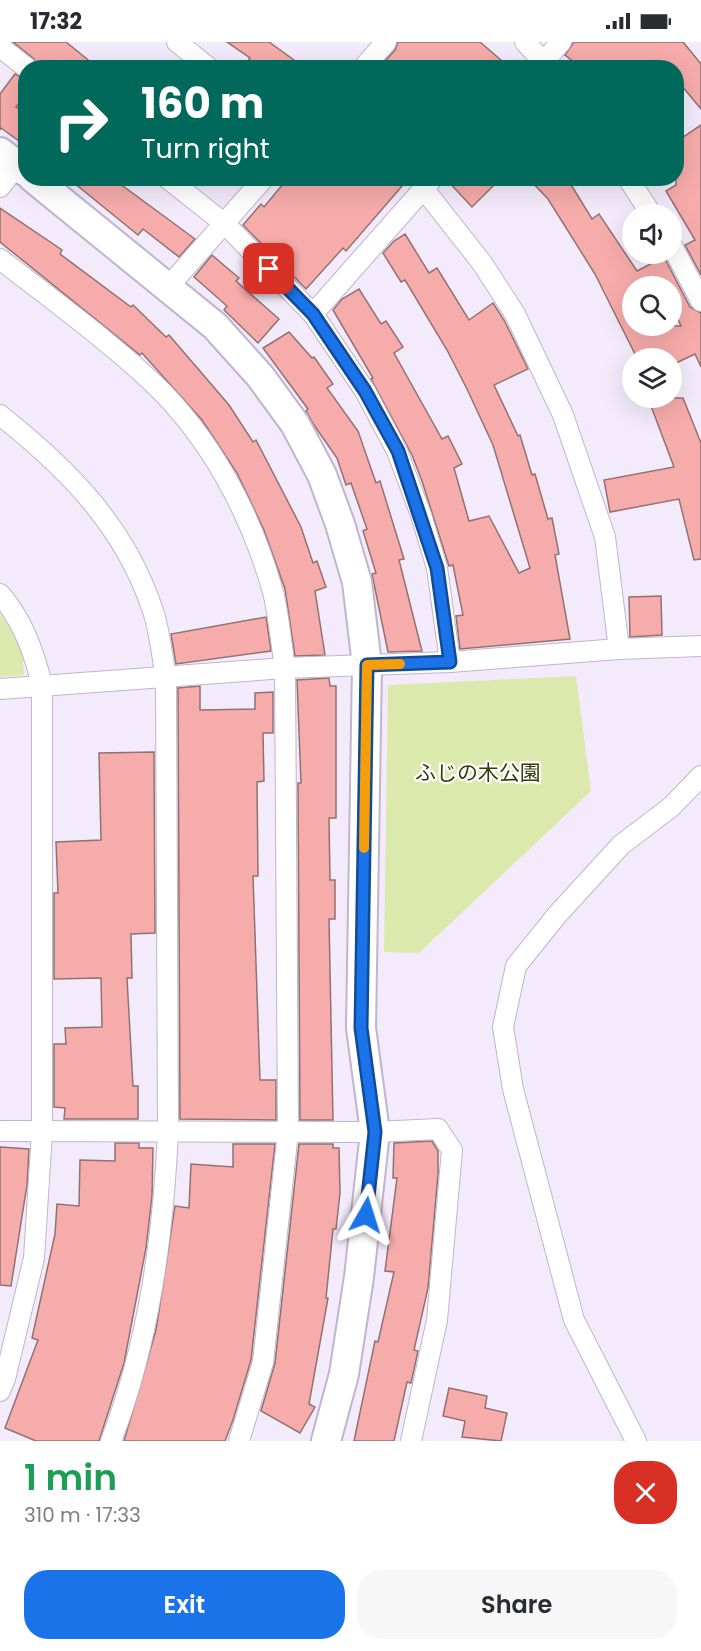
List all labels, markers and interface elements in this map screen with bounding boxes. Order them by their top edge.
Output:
text: 17:32 [30,6,82,37]
text: 160 m [141,74,264,133]
icon: right [42,84,120,162]
text: Turn right [141,130,270,167]
map controls [622,204,682,408]
button: sound [622,204,682,264]
pin [243,243,294,294]
icon: arrive [252,252,285,285]
button: search [622,276,682,336]
button: layers [622,348,682,408]
park label: ふじの木公園 [415,758,541,787]
position arrow [334,1183,398,1247]
text: 1 min [24,1452,117,1503]
button: close [614,1461,677,1524]
text: 310 m · 17:33 [24,1501,141,1529]
button: Exit [24,1570,345,1639]
button: Share [357,1570,677,1639]

